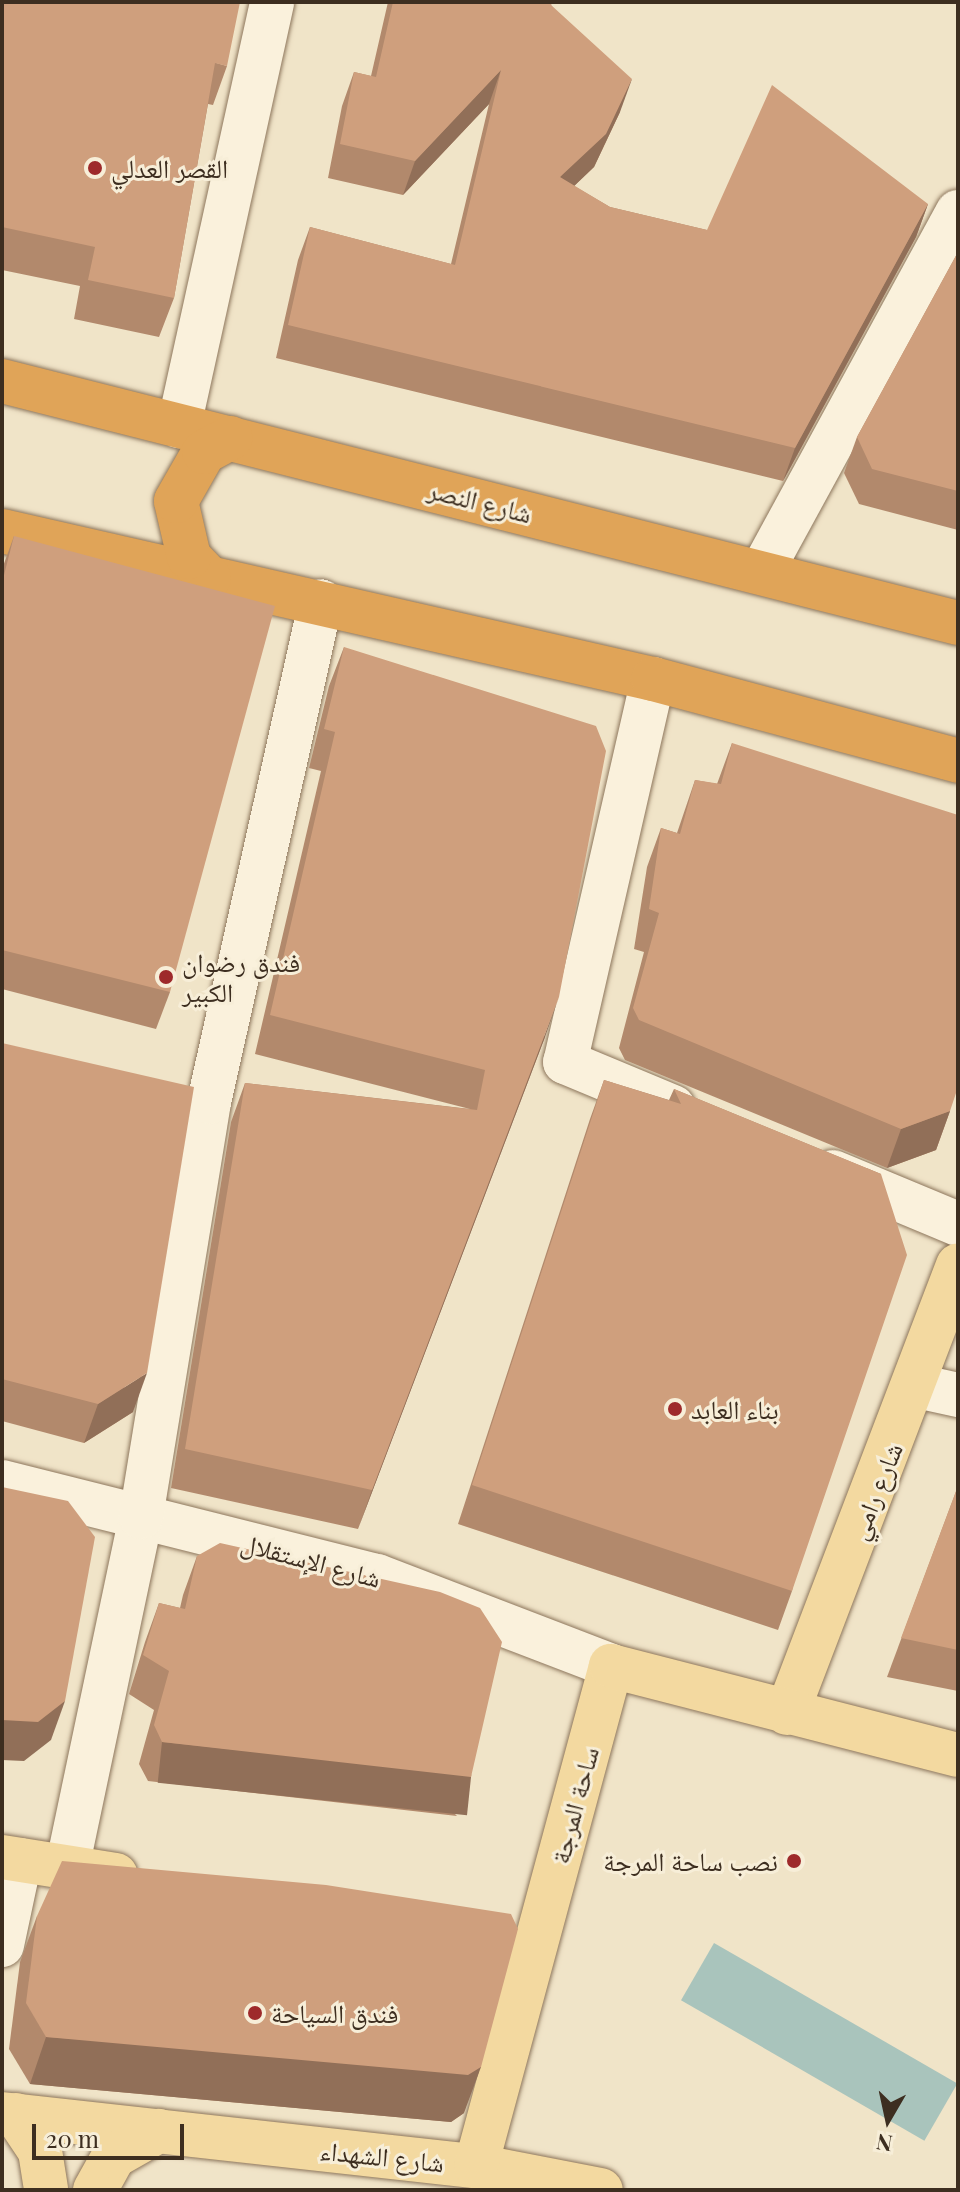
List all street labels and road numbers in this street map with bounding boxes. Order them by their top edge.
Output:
street label: شارع النصر [425,473,535,529]
street label: شارع رامي [841,1438,909,1544]
street label: شارع الإستقلال [238,1526,384,1594]
street label: ساحة المرجة [543,1743,605,1867]
street label: شارع الشهداء [318,2134,446,2178]

